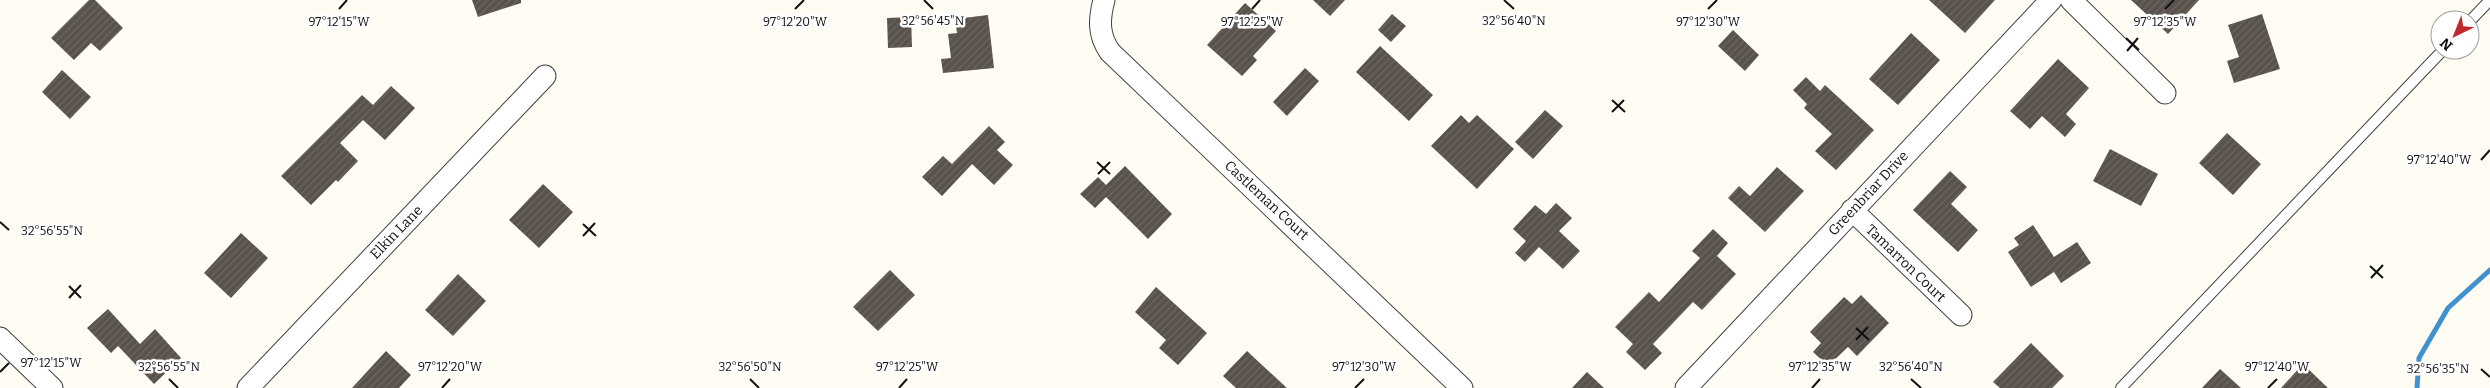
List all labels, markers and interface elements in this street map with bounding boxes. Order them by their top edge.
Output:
north arrow [2430,10,2480,60]
text: 32°56'45"N [902,14,965,28]
text: 32°56'40"N [1482,14,1546,28]
text: 97°12'15"W [309,15,370,29]
text: 97°12'20"W [763,15,828,29]
text: 97°12'25"W [1221,15,1284,29]
text: 97°12'30"W [1676,15,1741,29]
text: 97°12'35"W [2134,15,2197,29]
text: N [2437,34,2456,54]
street label: Greenbriar Drive [1825,147,1912,239]
text: 97°12'40"W [2407,153,2472,167]
street label: Castleman Court [1221,157,1312,244]
street label: Elkin Lane [367,202,426,263]
street label: Tamarron Court [1862,221,1949,306]
text: 32°56'55"N [21,224,83,238]
text: 97°12'15"W [21,356,82,370]
text: 32°56'55"N [138,360,200,374]
text: 97°12'20"W [418,360,483,374]
text: 32°56'50"N [718,360,782,374]
text: 97°12'25"W [876,360,939,374]
text: 97°12'30"W [1332,360,1397,374]
text: 97°12'35"W [1789,360,1852,374]
text: 32°56'40"N [1879,360,1943,374]
text: 97°12'40"W [2245,360,2310,374]
text: 32°56'35"N [2407,362,2470,376]

